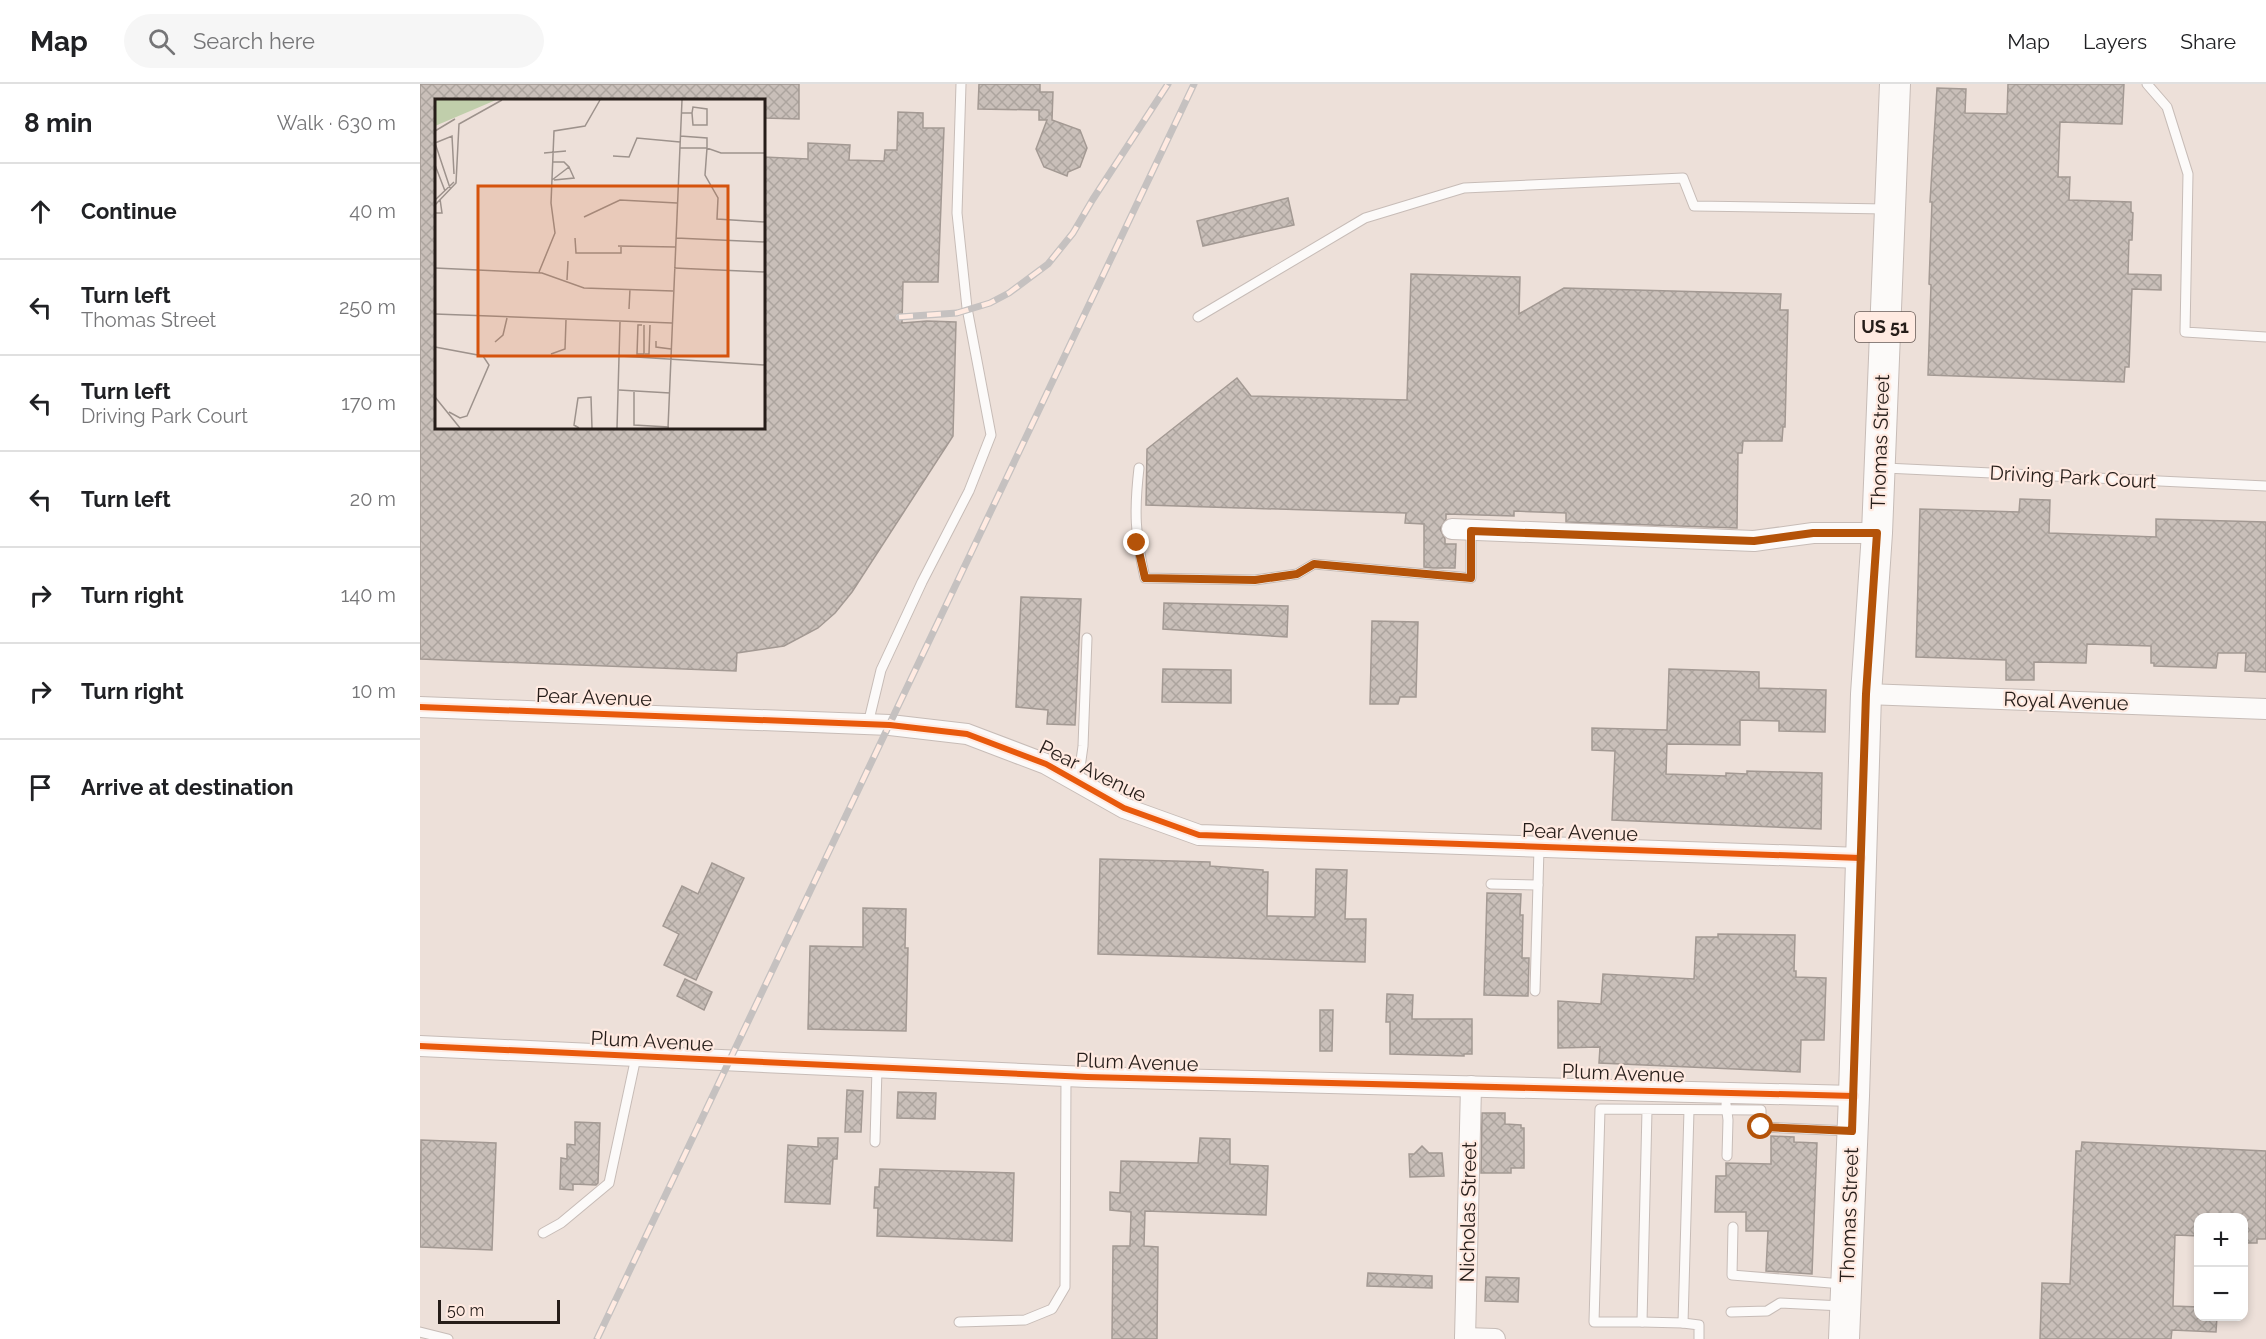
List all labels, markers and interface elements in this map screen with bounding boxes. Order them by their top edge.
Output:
search box [124,14,544,68]
text: Map [30,25,88,58]
icon: search [145,25,178,58]
text: Search here [193,28,315,54]
text: Map [2007,29,2050,54]
text: Layers [2083,29,2147,54]
text: Share [2180,29,2236,54]
inset map [435,99,765,429]
text: 8 min [24,108,92,138]
text: Walk · 630 m [277,111,396,135]
icon: ahead [24,195,57,228]
text: Continue [81,198,177,224]
text: 40 m [349,199,396,223]
text: Turn left [81,282,171,308]
icon: left [24,291,57,324]
text: 250 m [339,295,396,319]
text: Thomas Street [81,308,216,332]
road number: US 51 [1855,312,1915,342]
street label: Thomas Street [1866,374,1894,510]
text: Turn left [81,378,171,404]
icon: left [24,387,57,420]
text: 170 m [341,391,396,415]
text: Driving Park Court [81,404,248,428]
street label: Driving Park Court [1989,461,2157,493]
icon: left [24,483,57,516]
text: Turn left [81,486,171,512]
text: 20 m [350,487,396,511]
route end [1123,529,1149,555]
icon: right [24,579,57,612]
text: Turn right [81,582,184,608]
text: 140 m [341,583,396,607]
icon: right [24,675,57,708]
text: Turn right [81,678,184,704]
text: 10 m [352,679,396,703]
street label: Pear Avenue [536,683,653,711]
street label: Royal Avenue [2003,687,2129,715]
street label: Pear Avenue [1036,735,1151,807]
icon: arrive [24,771,57,804]
text: Arrive at destination [81,774,294,800]
street label: Pear Avenue [1522,818,1639,846]
street label: Plum Avenue [590,1026,714,1056]
street label: Plum Avenue [1075,1048,1199,1076]
street label: Plum Avenue [1561,1059,1685,1087]
route start [1747,1113,1773,1139]
street label: Nicholas Street [1455,1141,1481,1283]
street label: Thomas Street [1835,1147,1863,1283]
map controls [2194,1213,2248,1321]
button: + [2194,1213,2248,1267]
button: − [2194,1267,2248,1321]
scale bar [438,1297,560,1324]
text: 50 m [447,1301,484,1320]

